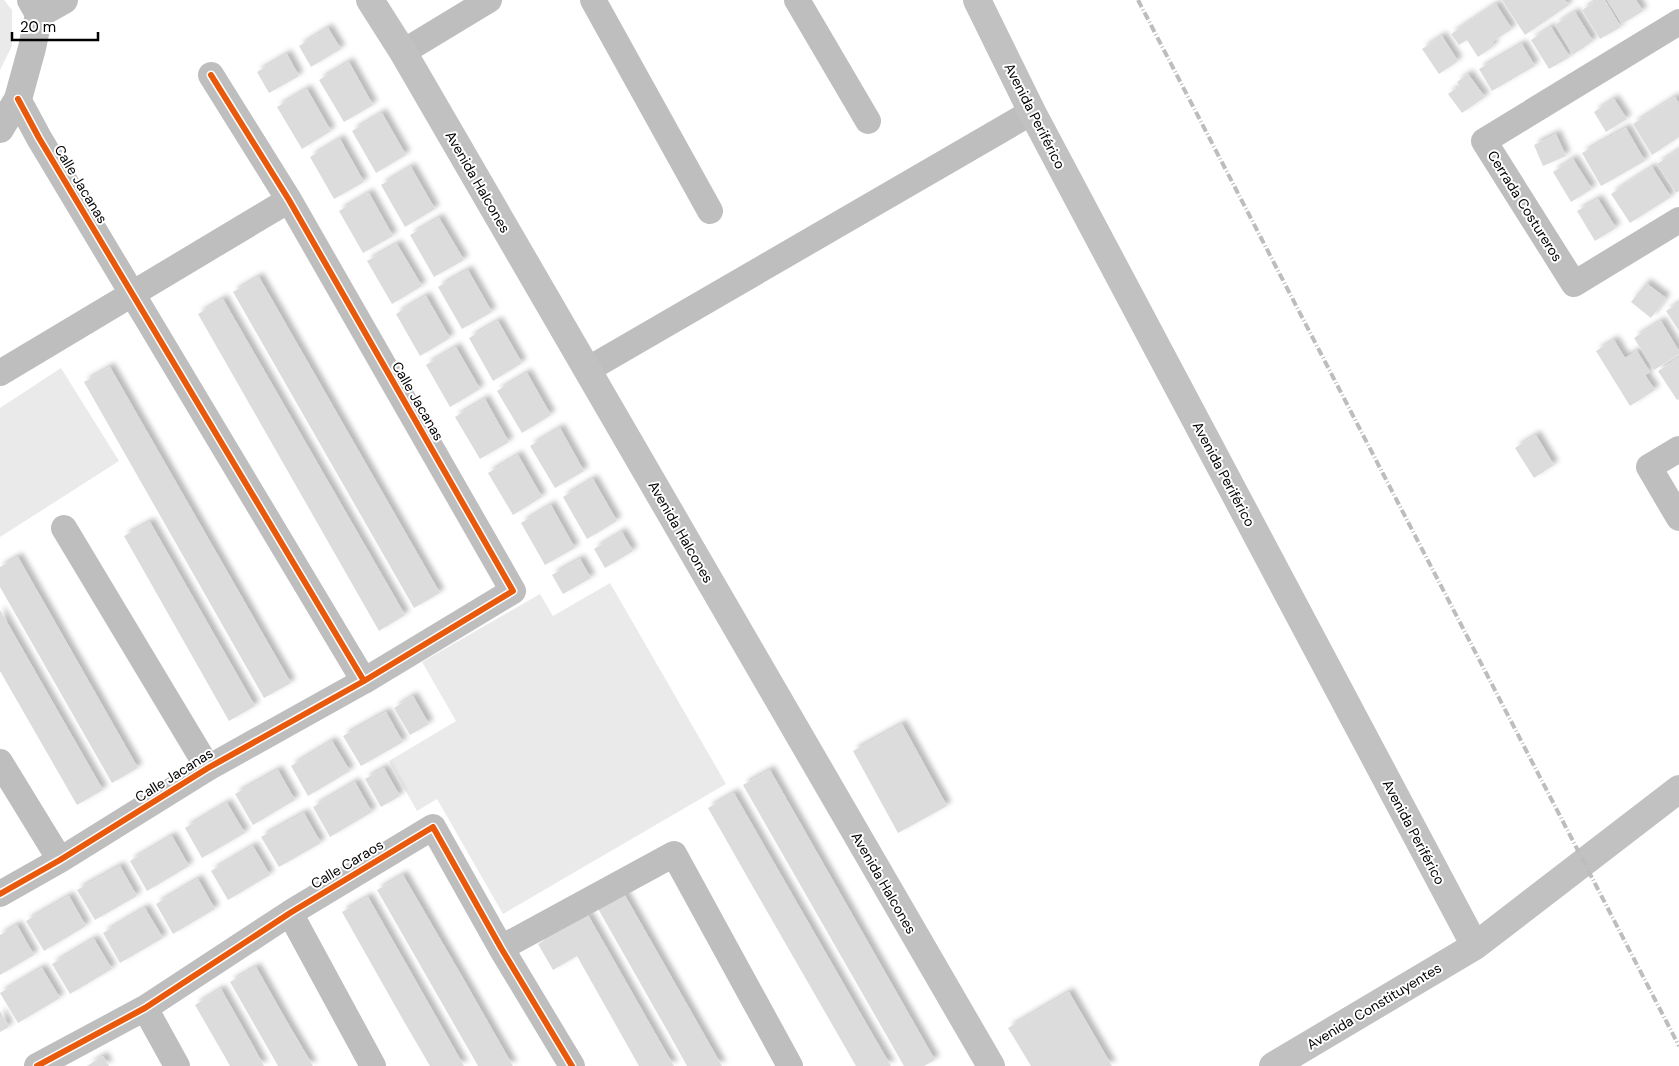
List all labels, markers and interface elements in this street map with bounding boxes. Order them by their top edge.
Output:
scale bar [12,10,99,42]
text: 20 m [20,17,56,37]
street label: Avenida Periférico [1001,60,1069,172]
street label: Avenida Halcones [442,128,514,236]
street label: Calle Jacanas [50,141,112,227]
street label: Cerrada Costureros [1484,147,1566,265]
street label: Calle Jacanas [388,358,448,444]
street label: Avenida Periférico [1189,418,1259,530]
street label: Avenida Halcones [645,478,717,586]
street label: Calle Jacanas [132,744,216,806]
street label: Avenida Periférico [1379,776,1449,888]
street label: Avenida Halcones [848,829,920,937]
street label: Calle Caraos [307,835,387,893]
street label: Avenida Constituyentes [1303,959,1445,1053]

